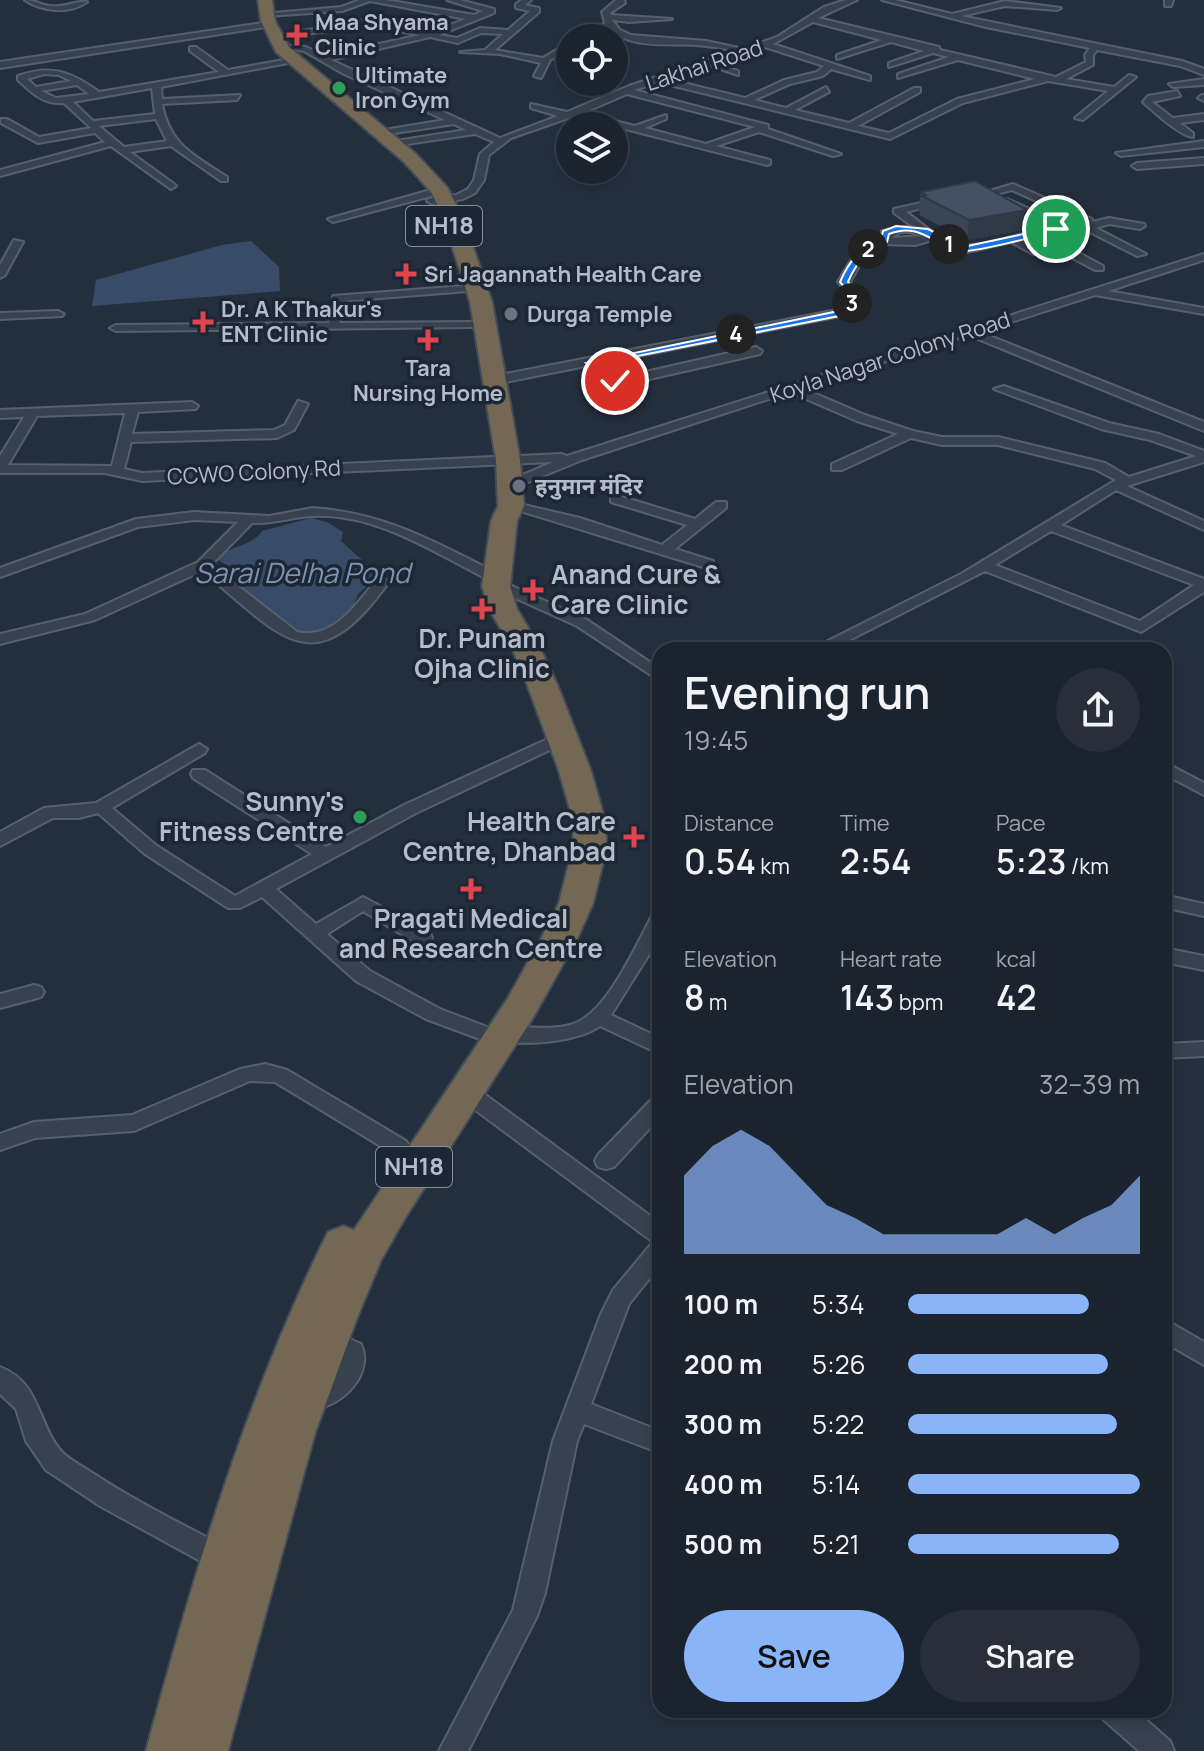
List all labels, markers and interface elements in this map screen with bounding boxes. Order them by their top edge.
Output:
place label: Maa Shyama Clinic [315,7,449,62]
marker: Maa Shyama Clinic [286,24,308,46]
map controls [556,24,628,184]
button: locate [556,24,628,96]
street label: Lakhai Road [642,32,766,98]
place label: Ultimate Iron Gym [355,60,450,115]
marker: Ultimate Iron Gym [330,79,348,97]
button: layers [556,112,628,184]
pin [1022,195,1090,263]
road number: NH18 [406,206,482,246]
icon: arrive [1034,207,1078,251]
pin: 1 [929,224,969,264]
pin: 2 [848,229,888,269]
text: 1 [944,229,954,259]
text: 2 [861,234,875,264]
place label: Sri Jagannath Health Care [424,259,702,289]
marker: Sri Jagannath Health Care [395,263,417,285]
pin: 3 [832,283,872,323]
text: 3 [846,288,858,318]
place label: Dr. A K Thakur's ENT Clinic [221,294,382,349]
place label: Durga Temple [527,299,672,329]
street label: Koyla Nagar Colony Road [766,304,1014,410]
marker: Durga Temple [502,305,520,323]
marker: Dr. A K Thakur's ENT Clinic [192,311,214,333]
pin: 4 [716,314,756,354]
text: 4 [729,319,743,349]
marker: Tara Nursing Home [417,329,439,351]
pin [581,347,649,415]
place label: Tara Nursing Home [353,353,503,408]
icon: check [593,359,637,403]
street label: CCWO Colony Rd [166,452,342,492]
place label: हनुमान मंदिर [535,471,644,501]
marker: हनुमान मंदिर [510,477,528,495]
water label: Sarai Delha Pond [194,553,413,591]
place label: Anand Cure & Care Clinic [551,556,721,622]
marker: Anand Cure & Care Clinic [522,579,544,601]
marker: Dr. Punam Ojha Clinic [471,598,493,620]
place label: Dr. Punam Ojha Clinic [414,620,550,686]
text: Evening run [684,662,930,722]
button: share [1056,668,1140,752]
text: 19:45 [684,722,748,758]
place label: Sunny's Fitness Centre [159,783,344,849]
place label: Health Care Centre, Dhanbad [403,803,616,869]
marker: Sunny's Fitness Centre [351,808,369,826]
text: Distance [684,808,774,838]
text: Time [840,808,890,838]
text: Pace [996,808,1046,838]
marker: Health Care Centre, Dhanbad [623,826,645,848]
text: 0.54 [684,838,756,884]
text: 2:54 [840,838,911,884]
text: 5:23 [996,838,1066,884]
text: km [756,851,790,881]
text: /km [1066,851,1109,881]
marker: Pragati Medical and Research Centre [460,878,482,900]
place label: Pragati Medical and Research Centre [339,900,603,966]
text: Elevation [684,944,777,974]
text: Heart rate [840,944,942,974]
text: kcal [996,944,1036,974]
text: 8 [684,974,704,1020]
text: 143 [840,974,894,1020]
text: 42 [996,974,1036,1020]
text: m [704,987,728,1017]
text: bpm [894,987,943,1017]
text: Elevation [684,1066,794,1102]
text: 32–39 m [1039,1066,1140,1102]
road number: NH18 [376,1147,452,1187]
text: 100 m [684,1286,758,1322]
text: 5:34 [812,1286,865,1322]
text: 200 m [684,1346,762,1382]
text: 5:26 [812,1346,866,1382]
text: 300 m [684,1406,762,1442]
text: 5:22 [812,1406,864,1442]
text: 400 m [684,1466,763,1502]
text: 5:14 [812,1466,860,1502]
text: 500 m [684,1526,762,1562]
text: 5:21 [812,1526,860,1562]
button: Save [684,1610,904,1702]
button: Share [920,1610,1140,1702]

